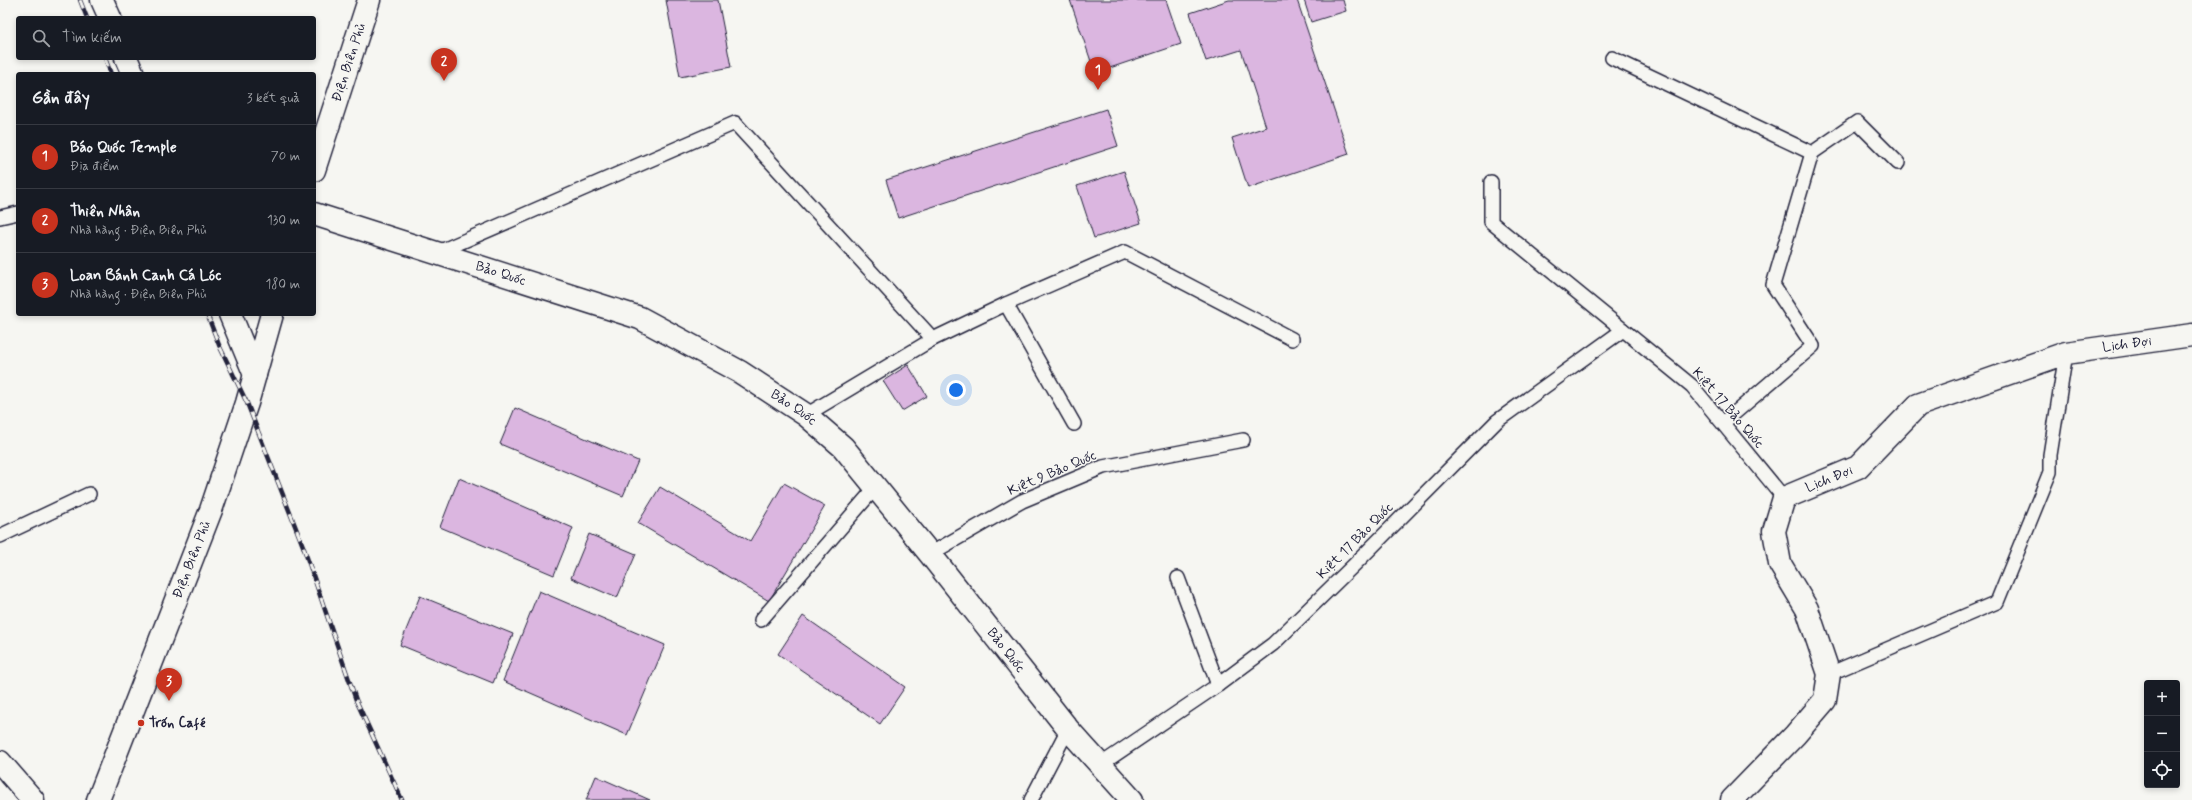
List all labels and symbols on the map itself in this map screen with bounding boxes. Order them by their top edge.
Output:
street label: Điện Biên Phủ [328,20,370,104]
pin: 2 [431,48,457,81]
pin: 1 [1085,57,1111,90]
street label: Bảo Quốc [473,257,529,290]
street label: Lịch Đợi [2101,332,2153,357]
street label: Kiệt 17 Bảo Quốc [1688,364,1768,452]
your location [946,380,966,400]
street label: Bảo Quốc [767,385,821,429]
street label: Kiệt 9 Bảo Quốc [1005,446,1099,500]
street label: Lịch Đợi [1803,461,1855,497]
street label: Kiệt 17 Bảo Quốc [1313,499,1397,583]
street label: Điện Biên Phủ [168,518,215,601]
street label: Bảo Quốc [983,624,1029,676]
pin: 3 [156,668,182,701]
place label: Trốn Café [149,714,206,732]
marker: Trốn Café [136,718,146,728]

